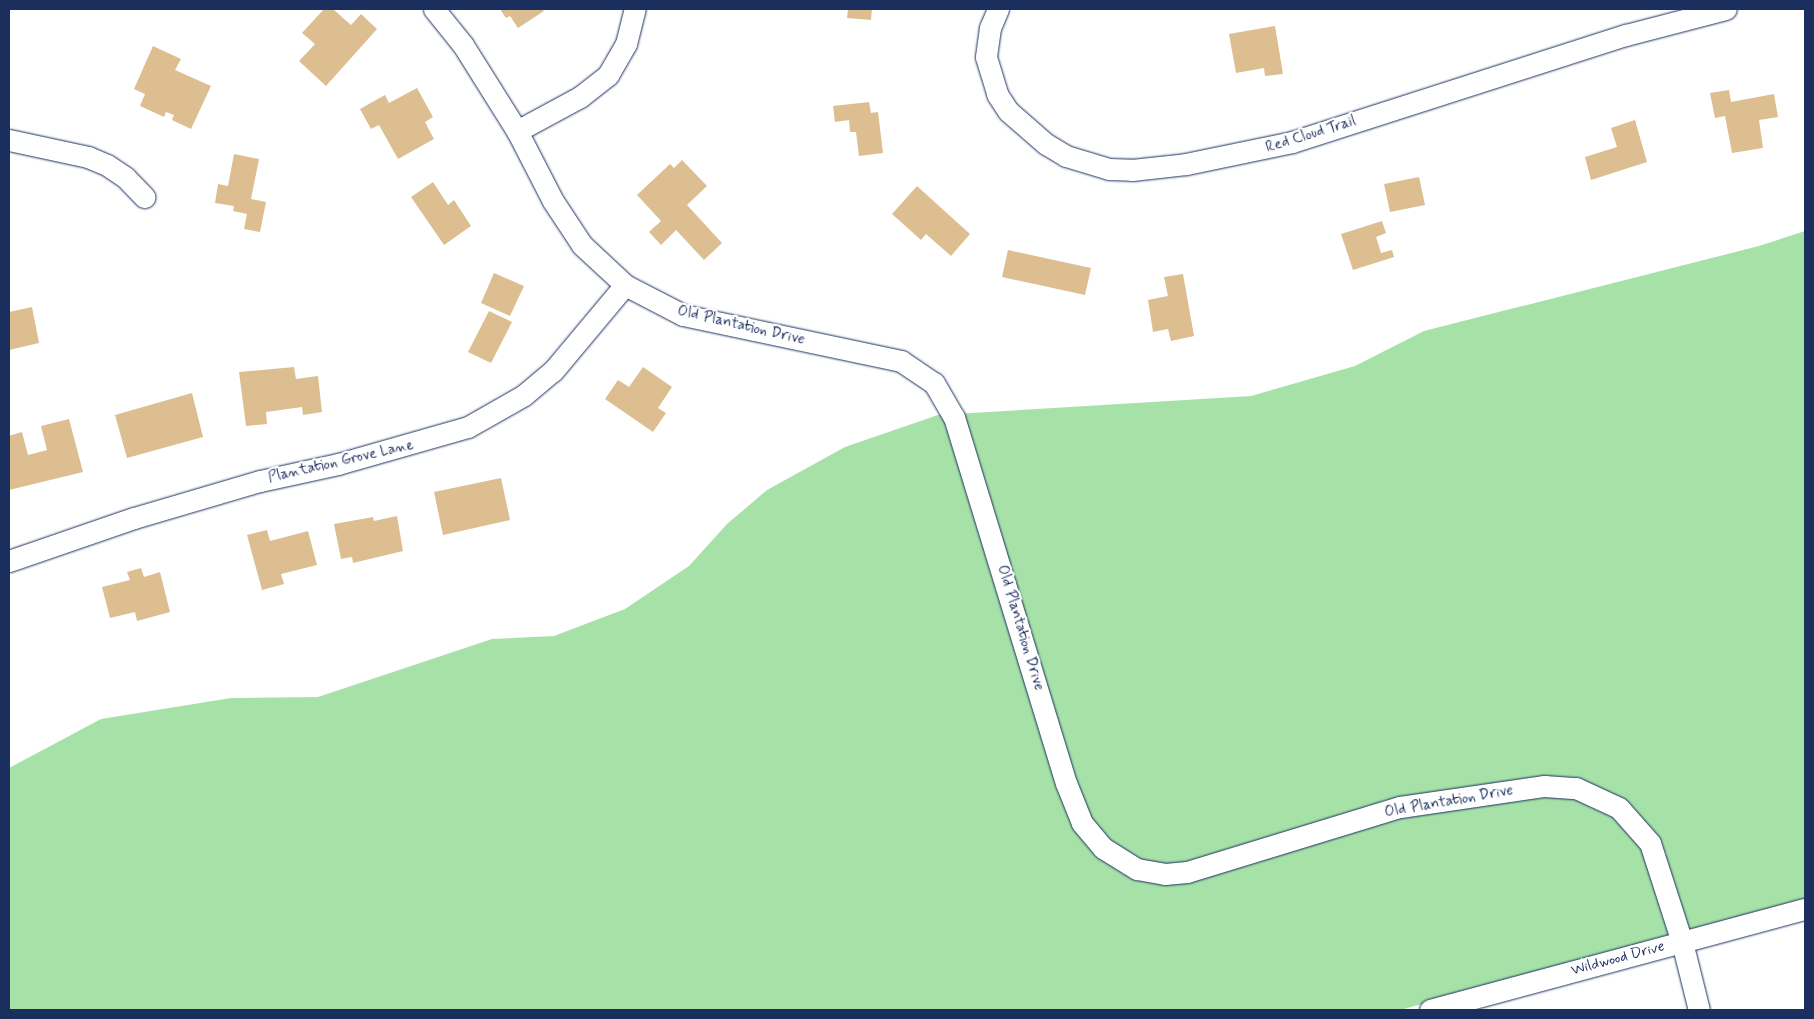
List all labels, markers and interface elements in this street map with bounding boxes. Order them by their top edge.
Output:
street label: Red Cloud Trail [1264,113,1358,157]
street label: Old Plantation Drive [674,302,808,350]
street label: Plantation Grove Lane [267,437,415,487]
street label: Old Plantation Drive [992,562,1048,694]
street label: Old Plantation Drive [1382,782,1516,822]
street label: Wildwood Drive [1570,938,1666,980]

